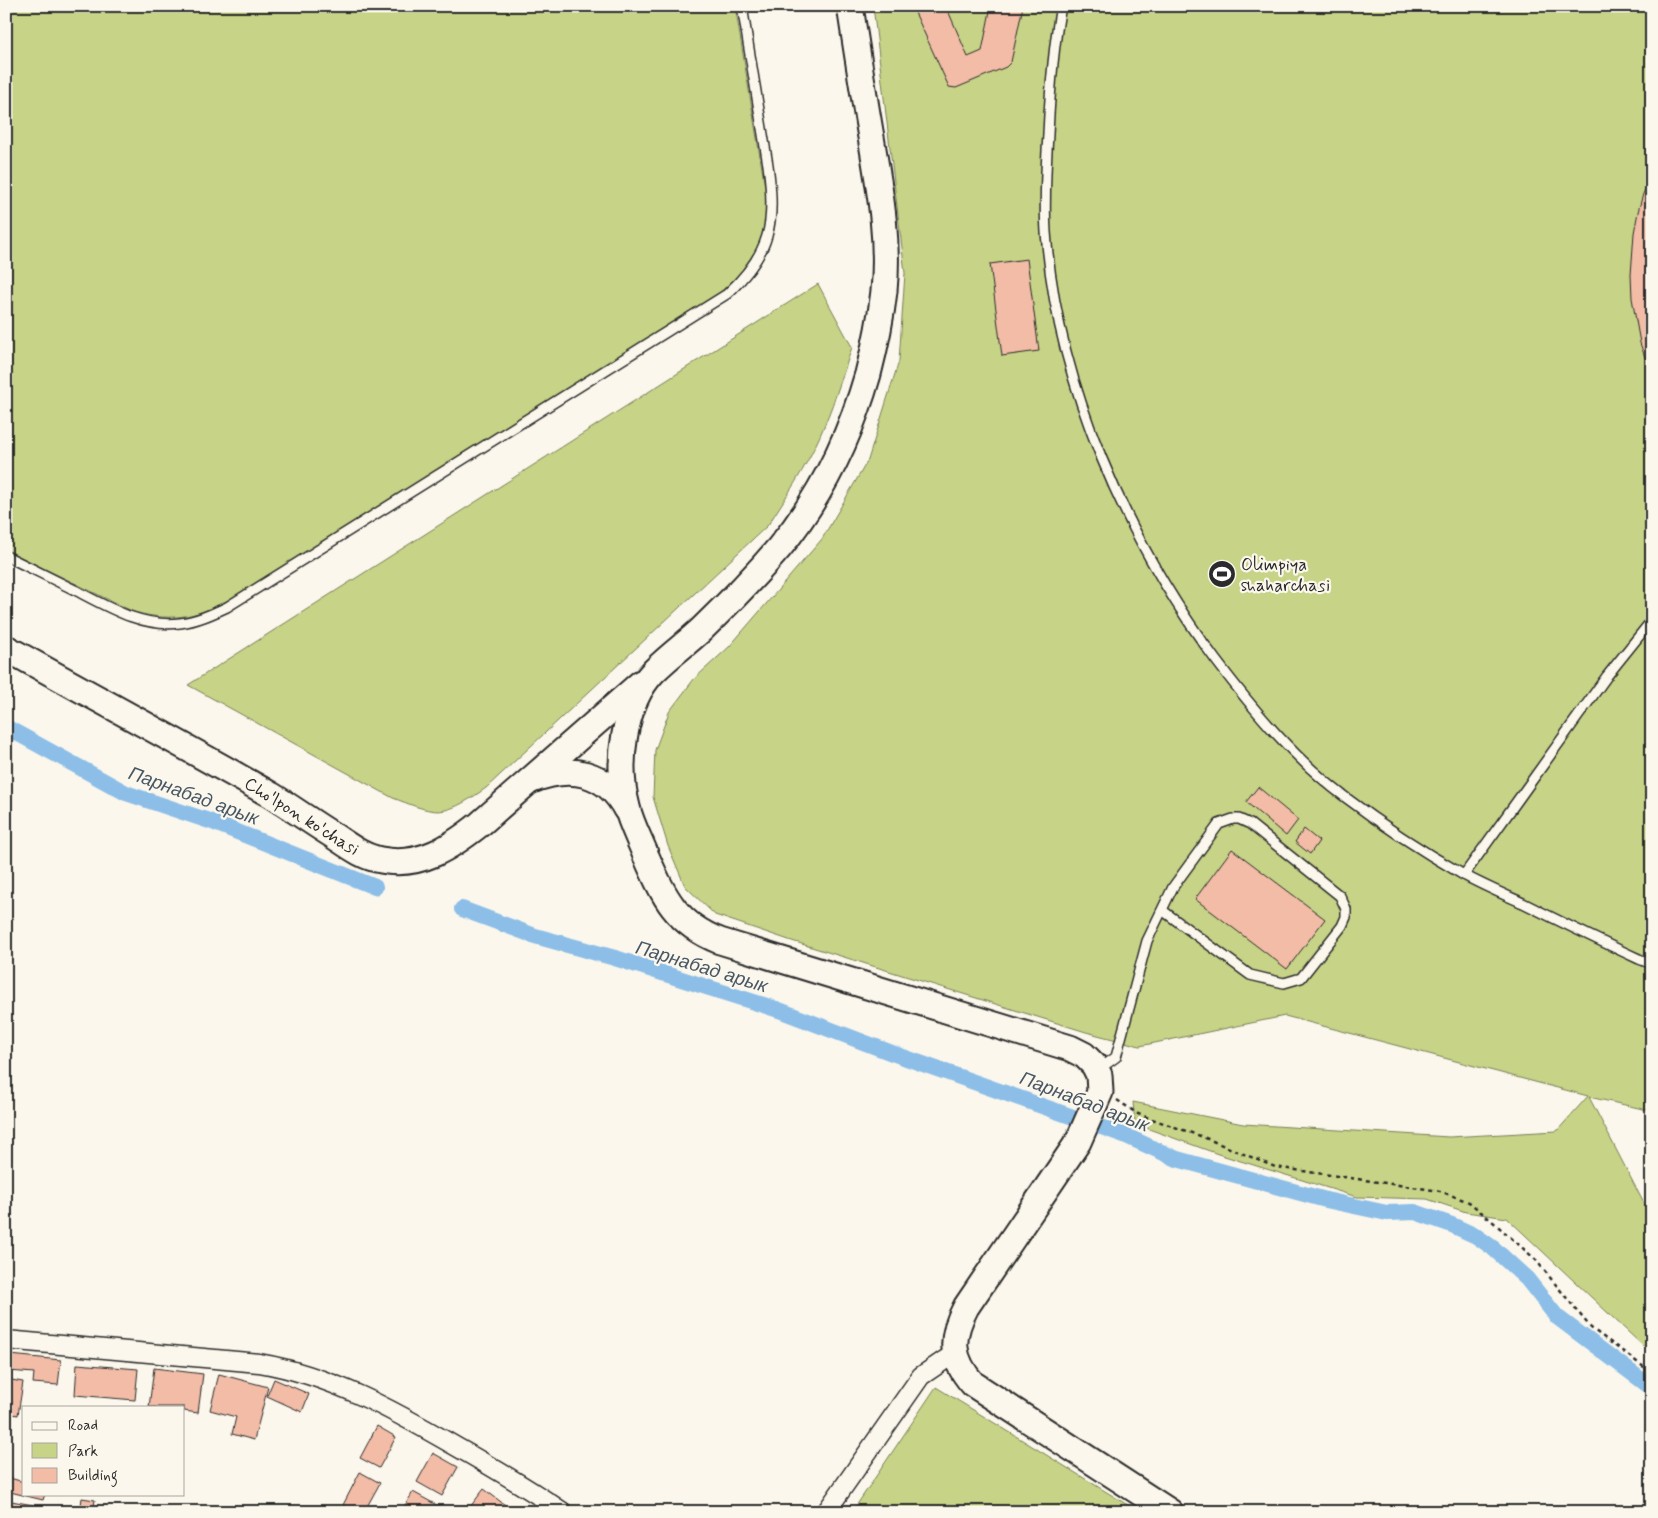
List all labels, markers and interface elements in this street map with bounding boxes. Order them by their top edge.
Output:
place label: Olimpiya shaharchasi [1241,553,1330,598]
sports icon: Olimpiya shaharchasi [1207,559,1237,589]
water label: Парнабад арык [125,761,263,832]
street label: Cho'lpon ko'chasi [239,772,363,862]
water label: Парнабад арык [632,935,772,1000]
water label: Парнабад арык [1016,1066,1154,1139]
legend [22,1406,185,1496]
text: Road [68,1416,98,1436]
text: Park [68,1442,98,1462]
text: Building [68,1466,118,1487]

